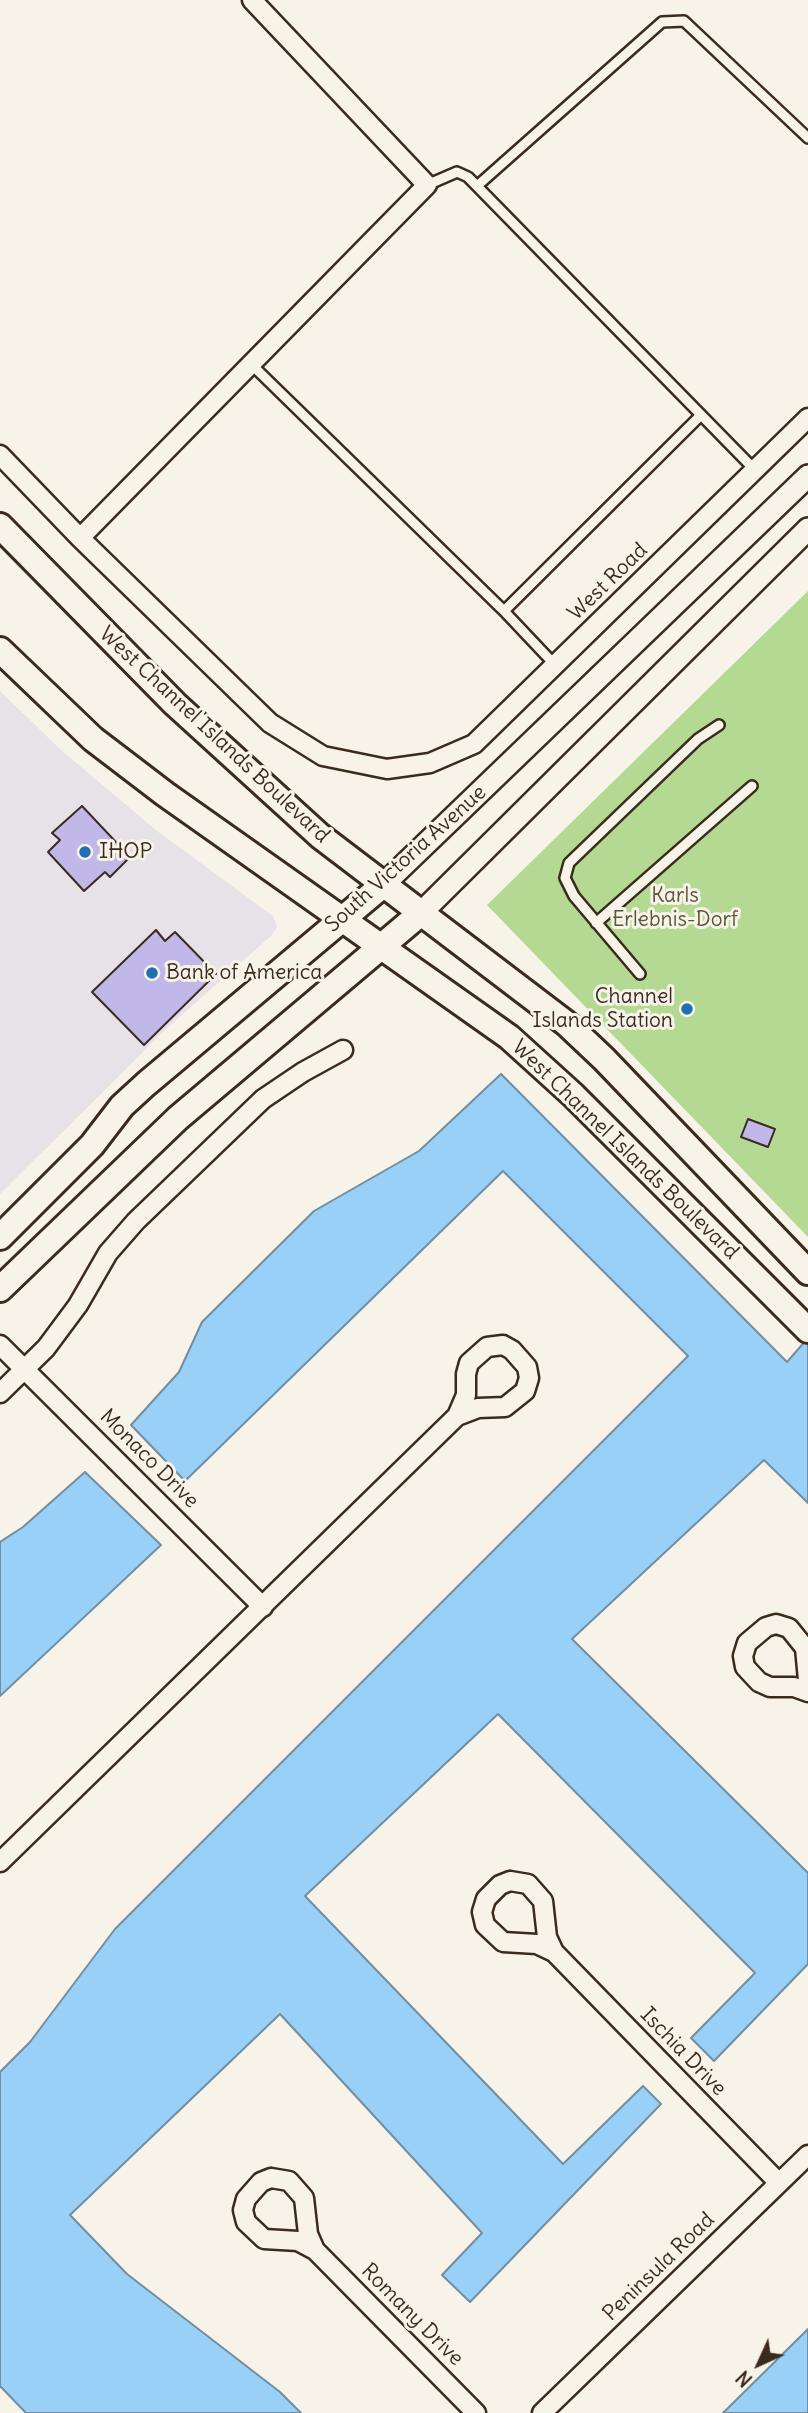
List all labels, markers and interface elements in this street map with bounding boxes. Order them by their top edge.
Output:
street label: West Road [563,538,653,626]
street label: West Channel Islands Boulevard [94,622,334,848]
street label: South Victoria Avenue [320,780,492,938]
place label: IHOP [99,839,152,865]
marker: IHOP [77,844,93,860]
park label: Karls Erlebnis-Dorf [612,883,738,933]
place label: Bank of America [166,960,322,986]
marker: Bank of America [144,965,160,981]
place label: Channel Islands Station [532,984,673,1034]
marker: Channel Islands Station [679,1001,695,1017]
street label: West Channel Islands Boulevard [506,1035,744,1265]
street label: Monaco Drive [94,1404,204,1514]
street label: Ischia Drive [635,2003,731,2101]
street label: Peninsula Road [598,2208,720,2326]
street label: Romany Drive [356,2259,468,2371]
north arrow [724,2329,794,2399]
text: N [731,2366,757,2392]

